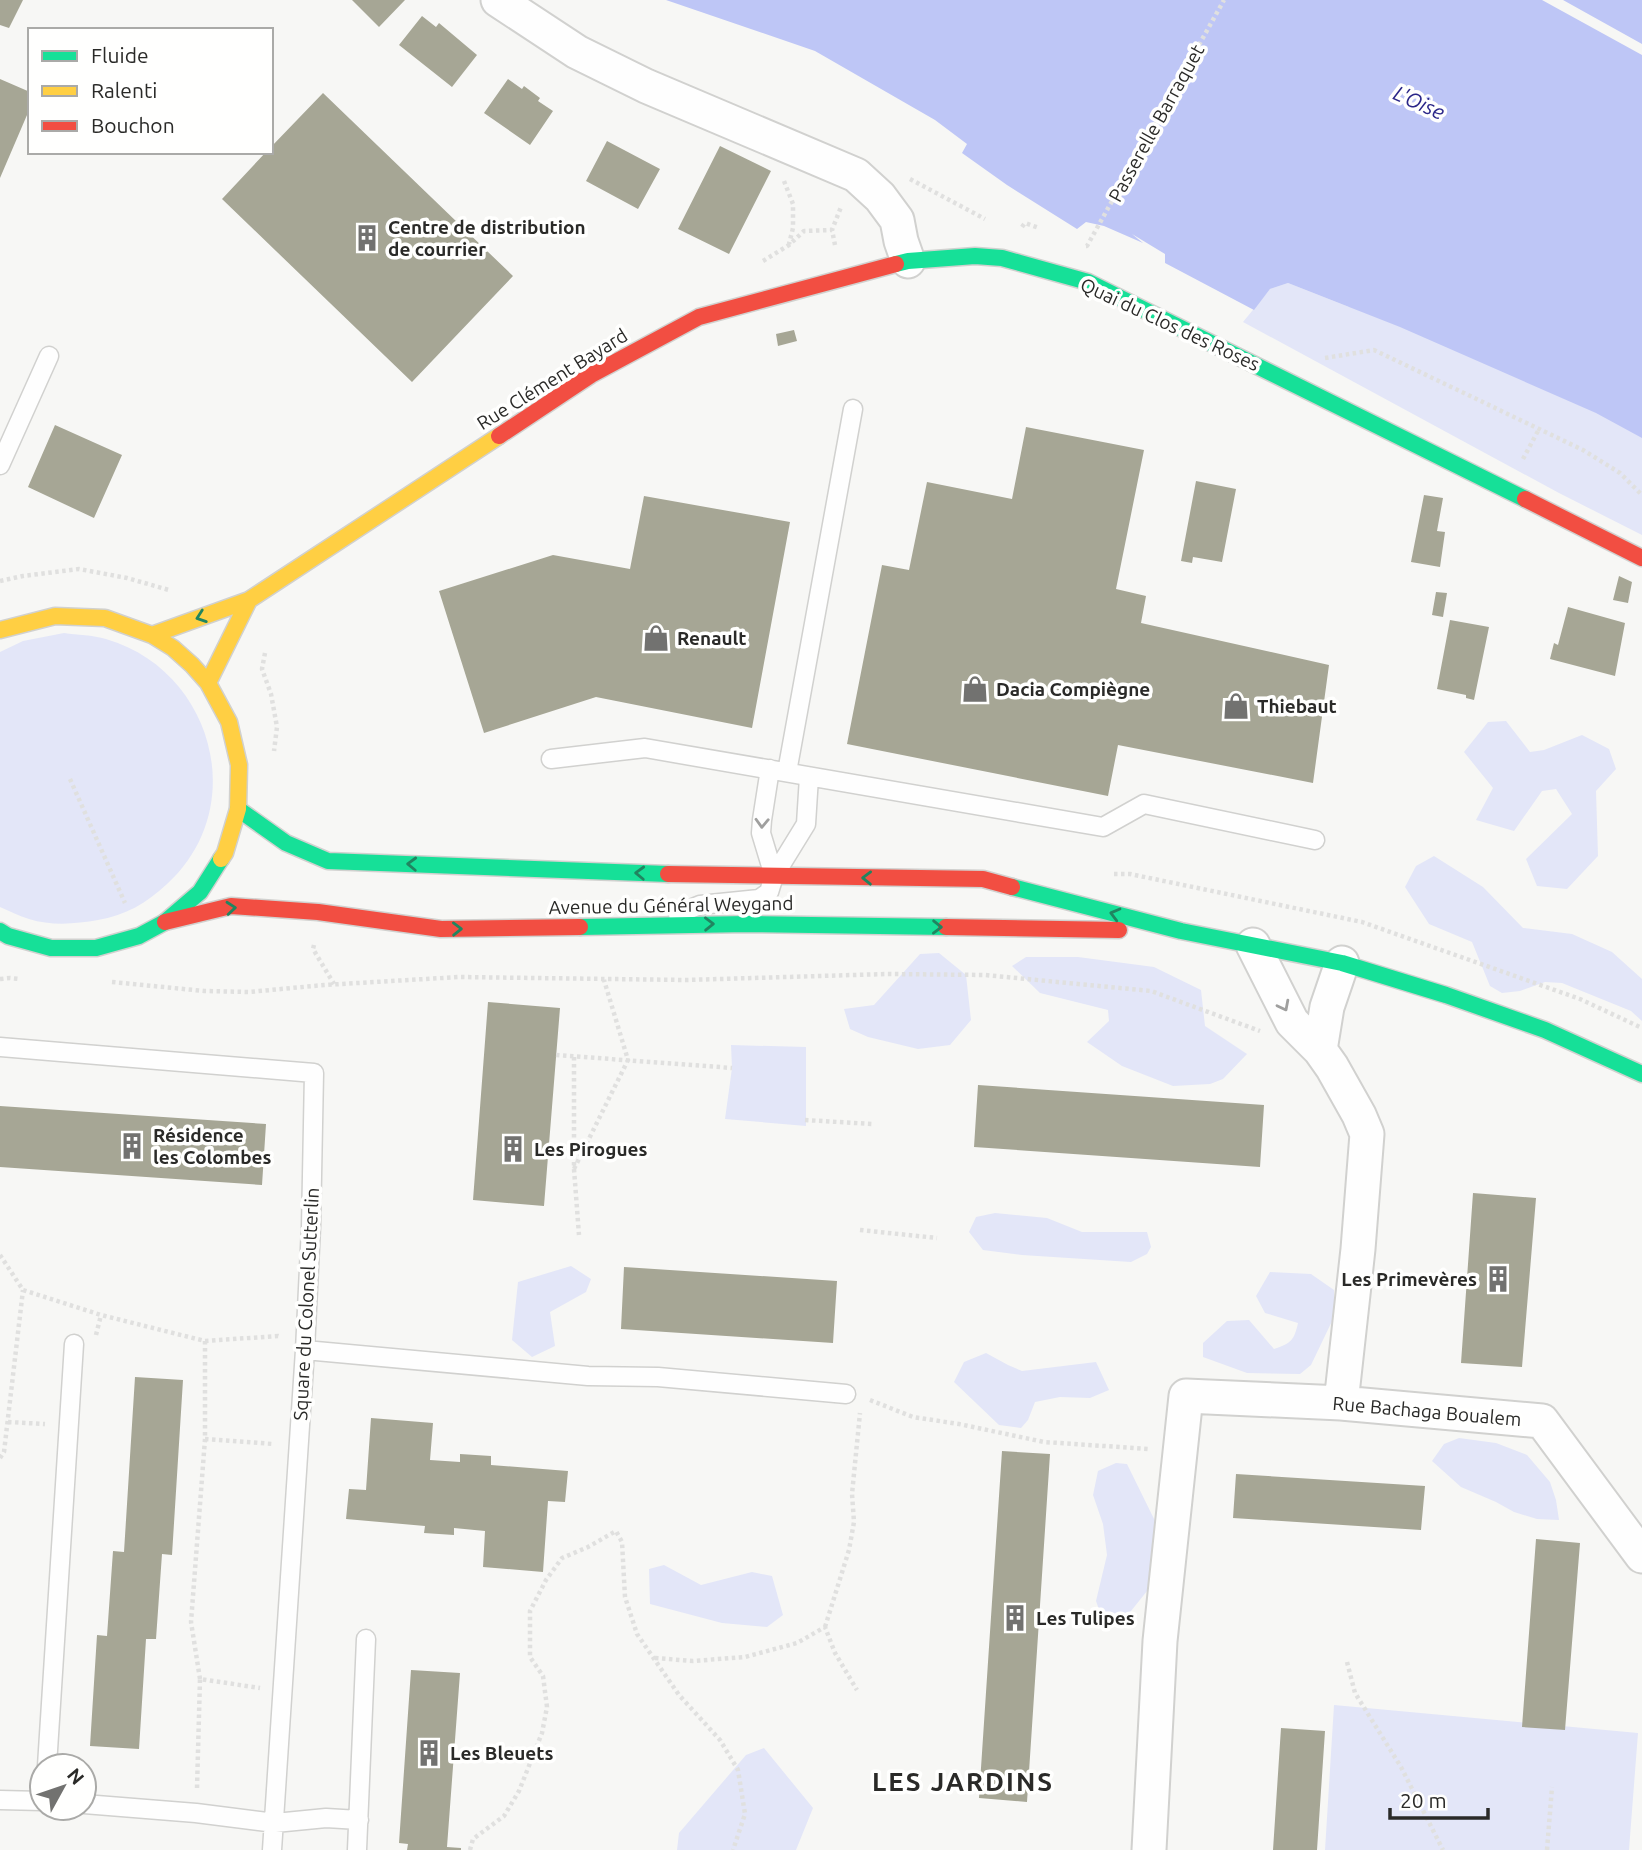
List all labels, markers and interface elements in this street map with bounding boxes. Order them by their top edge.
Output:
legend [28,28,273,154]
street label: Passerelle Barraquet [1104,40,1209,205]
text: Fluide [91,43,149,67]
text: Ralenti [91,78,157,102]
water label: L'Oise [1390,80,1449,124]
text: Bouchon [91,113,175,137]
place label: Centre de distribution de courrier [388,216,586,260]
building icon: Centre de distribution de courrier [352,223,382,253]
street label: Quai du Clos des Roses [1077,273,1263,375]
street label: Rue Clément Bayard [473,324,631,434]
one-way arrow [195,609,207,623]
shop icon: Renault [641,623,671,653]
place label: Renault [677,627,747,649]
shop icon: Dacia Compiègne [960,674,990,704]
place label: Dacia Compiègne [996,678,1150,700]
shop icon: Thiebaut [1221,691,1251,721]
place label: Thiebaut [1257,695,1337,717]
one-way arrow [755,818,770,829]
one-way arrow [407,857,418,872]
one-way arrow [634,865,645,880]
one-way arrow [861,870,872,886]
street label: Avenue du Général Weygand [548,892,794,918]
one-way arrow [226,901,237,916]
one-way arrow [1109,908,1121,922]
one-way arrow [704,917,715,932]
one-way arrow [932,919,943,935]
one-way arrow [453,921,463,937]
one-way arrow [1276,999,1289,1011]
place label: Résidence les Colombes [153,1124,271,1168]
building icon: Résidence les Colombes [117,1131,147,1161]
building icon: Les Pirogues [498,1134,528,1164]
place label: Les Pirogues [534,1138,648,1160]
street label: Square du Colonel Sutterlin [289,1187,323,1421]
building icon: Les Primevères [1483,1264,1513,1294]
place label: Les Primevères [1341,1268,1477,1290]
street label: Rue Bachaga Boualem [1332,1392,1522,1430]
building icon: Les Tulipes [1000,1603,1030,1633]
place label: Les Tulipes [1036,1607,1135,1629]
building icon: Les Bleuets [414,1738,444,1768]
place label: Les Bleuets [450,1742,553,1764]
north arrow [28,1752,98,1822]
text: N [63,1764,89,1789]
district label: LES JARDINS [872,1767,1054,1796]
scale bar [1390,1776,1488,1820]
text: 20 m [1400,1788,1447,1812]

